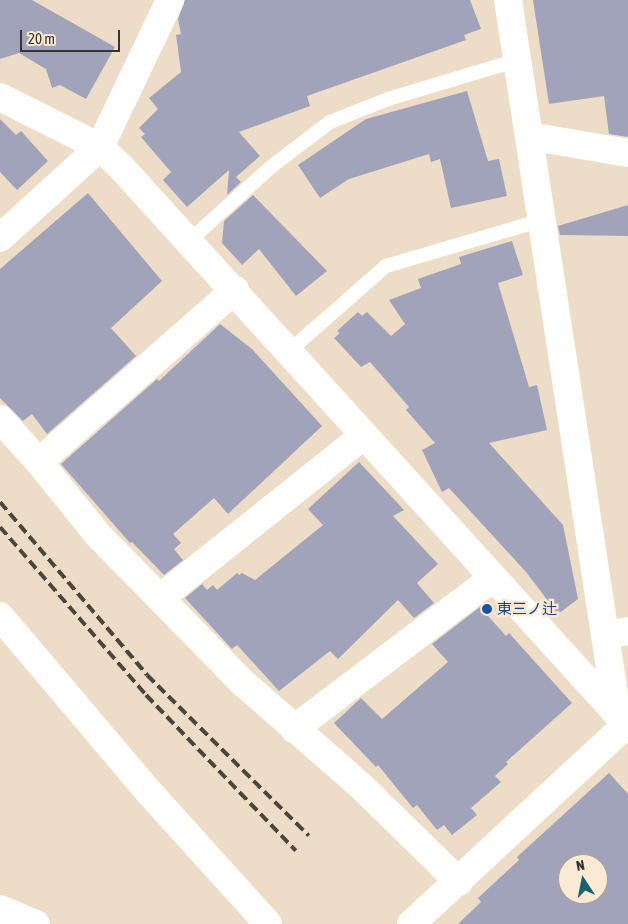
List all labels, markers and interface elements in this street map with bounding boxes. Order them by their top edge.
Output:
scale bar [22,20,122,52]
text: 20 m [28,30,55,47]
place label: 東三ノ辻 [497,600,557,618]
marker: 東三ノ辻 [481,603,493,615]
north arrow [558,854,608,904]
text: N [575,857,586,874]

